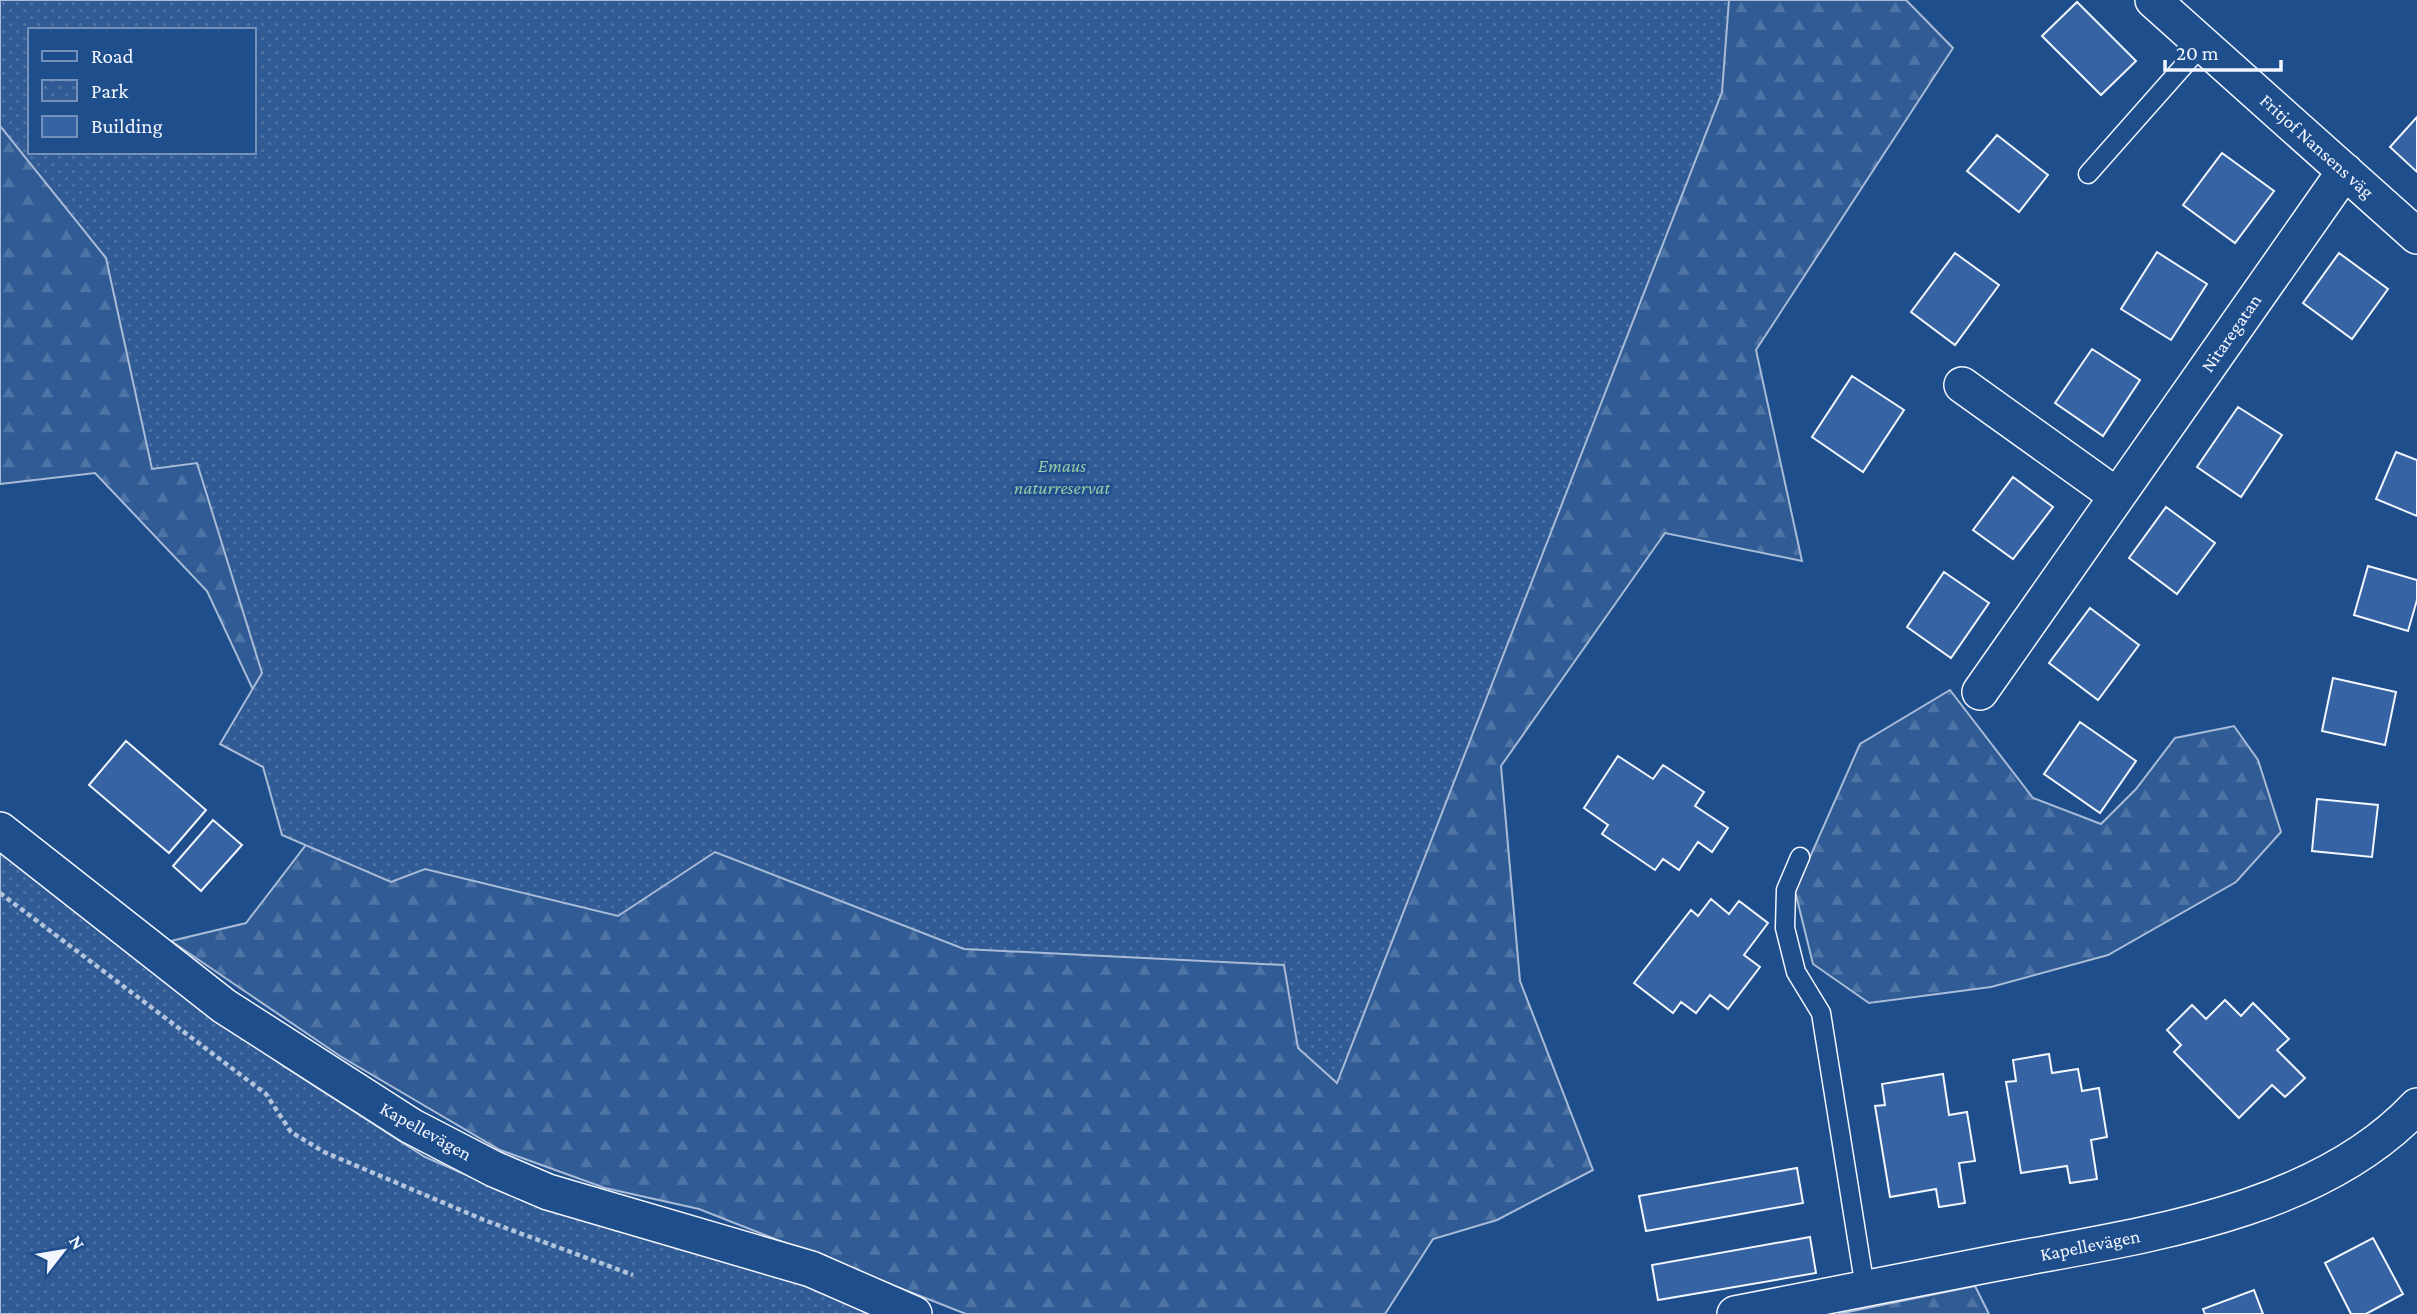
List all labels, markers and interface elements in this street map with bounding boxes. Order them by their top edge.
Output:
legend [28,28,256,154]
scale bar [2165,28,2280,72]
text: 20 m [2176,41,2219,65]
text: Road [91,44,134,68]
text: Park [91,79,128,103]
street label: Fritjof Nansens väg [2255,90,2378,203]
text: Building [91,114,163,138]
street label: Nitaregatan [2197,290,2265,376]
park label: Emaus naturreservat [1014,455,1111,498]
street label: Kapellevägen [377,1097,475,1165]
north arrow [28,1216,98,1286]
street label: Kapellevägen [2038,1225,2142,1265]
text: N [65,1232,90,1254]

